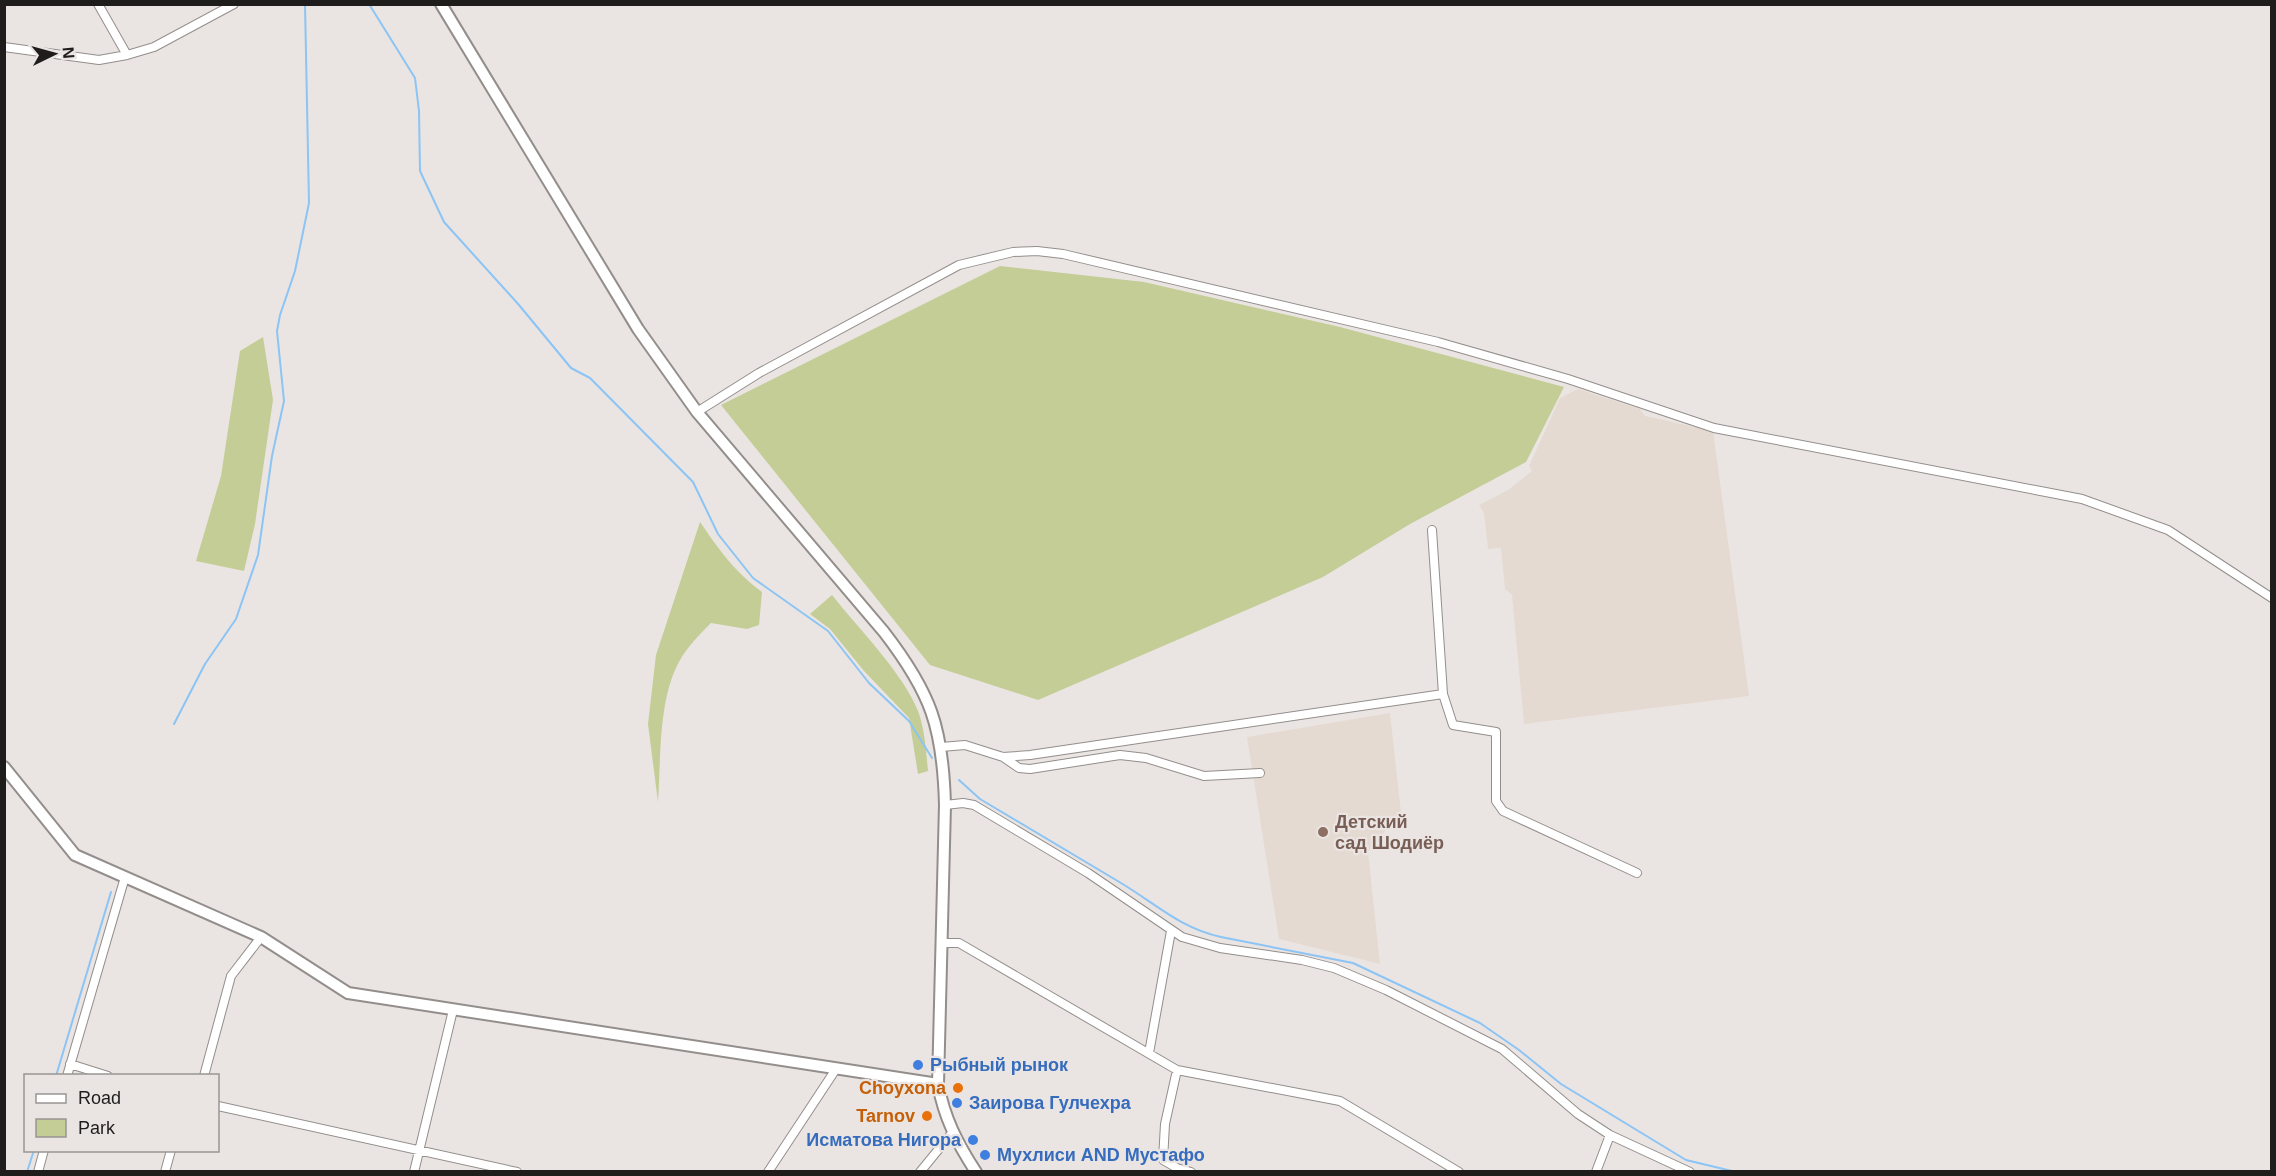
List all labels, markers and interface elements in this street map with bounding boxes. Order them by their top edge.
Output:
north arrow [24,24,84,84]
text: N [59,46,77,59]
place label: Детский сад Шодиёр [1335,812,1444,853]
marker: Детский сад Шодиёр [1316,825,1330,839]
place label: Рыбный рынок [930,1055,1069,1075]
marker: Рыбный рынок [911,1058,925,1072]
legend [24,1074,219,1152]
place label: Choyxona [859,1078,947,1098]
marker: Choyxona [951,1081,965,1095]
text: Road [78,1088,121,1108]
place label: Заирова Гулчехра [969,1093,1132,1113]
marker: Заирова Гулчехра [950,1096,964,1110]
place label: Tarnov [856,1106,915,1126]
marker: Tarnov [920,1109,934,1123]
text: Park [78,1118,116,1138]
place label: Исматова Нигора [806,1130,962,1150]
marker: Исматова Нигора [966,1133,980,1147]
place label: Мухлиси AND Мустафо [997,1145,1205,1165]
marker: Мухлиси AND Мустафо [978,1148,992,1162]

